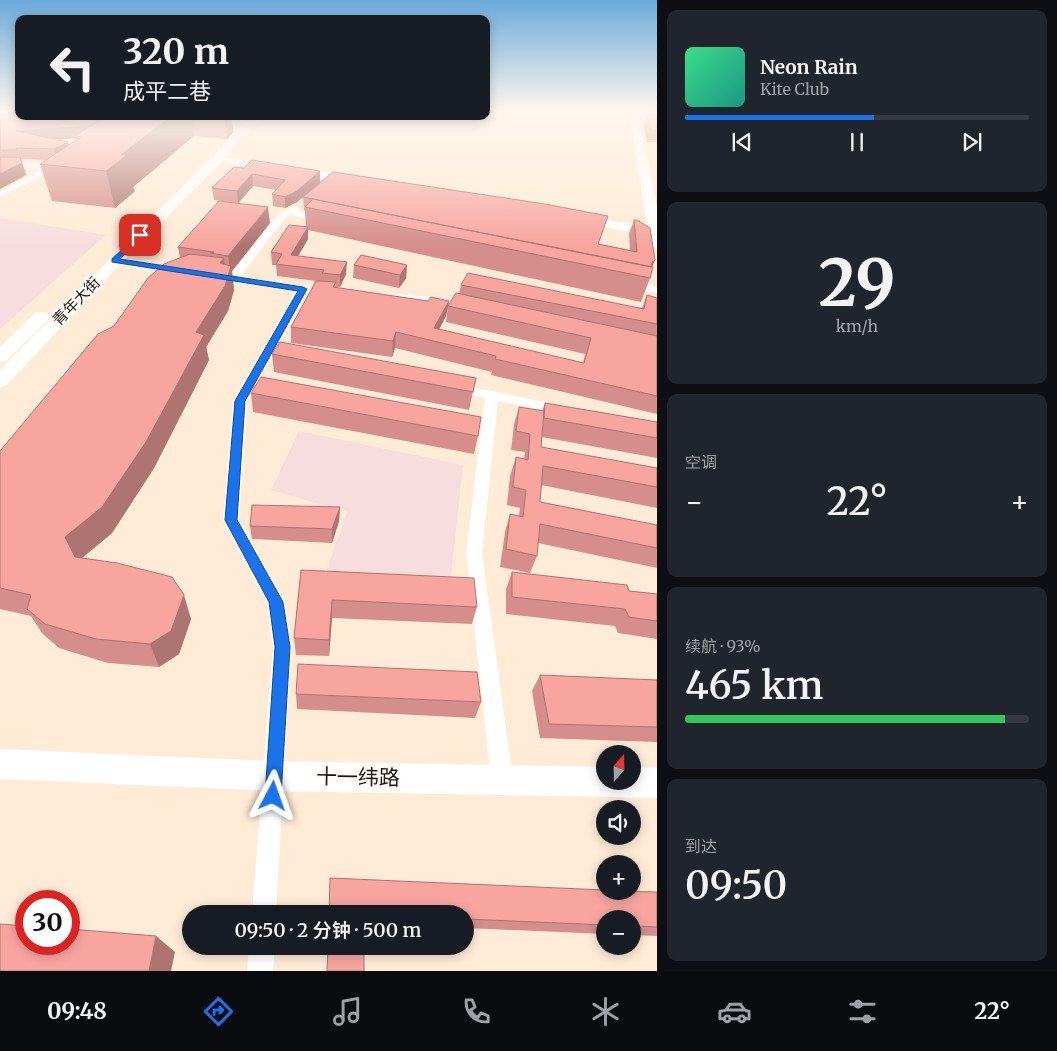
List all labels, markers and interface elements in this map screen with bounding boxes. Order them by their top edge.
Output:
text: 320 m [123,30,229,74]
icon: left [40,35,105,100]
text: Neon Rain [760,55,858,79]
text: 成平二巷 [123,77,211,105]
text: Kite Club [760,79,829,99]
icon: previous [728,128,756,156]
icon: pause [843,128,871,156]
icon: next [958,128,986,156]
pin [119,214,161,256]
icon: arrive [126,221,154,249]
text: 29 [818,242,896,324]
street label: 青年大街 [48,273,104,329]
text: km/h [836,316,878,336]
text: 空调 [685,452,717,472]
text: 22° [826,478,888,525]
text: − [685,484,704,520]
text: + [1010,484,1029,520]
text: 续航 · 93% [685,636,761,656]
text: 465 km [685,662,824,709]
north arrow [596,745,641,790]
map controls [596,745,641,955]
street label: 十一纬路 [316,763,400,791]
position arrow [246,769,298,821]
button: sound [596,800,641,845]
text: 到达 [685,836,717,856]
button: + [596,855,641,900]
text: 09:50 [685,862,787,909]
speed limit sign: 30 [15,890,80,955]
button: − [596,910,641,955]
text: 09:50 · 2 分钟 · 500 m [234,918,422,942]
icon: directions [201,994,236,1029]
icon: music [330,994,365,1029]
icon: phone [459,994,494,1029]
icon: climate [588,994,623,1029]
icon: car [717,994,752,1029]
icon: filters [845,994,880,1029]
text: 09:48 [47,997,107,1025]
text: 22° [974,997,1010,1025]

